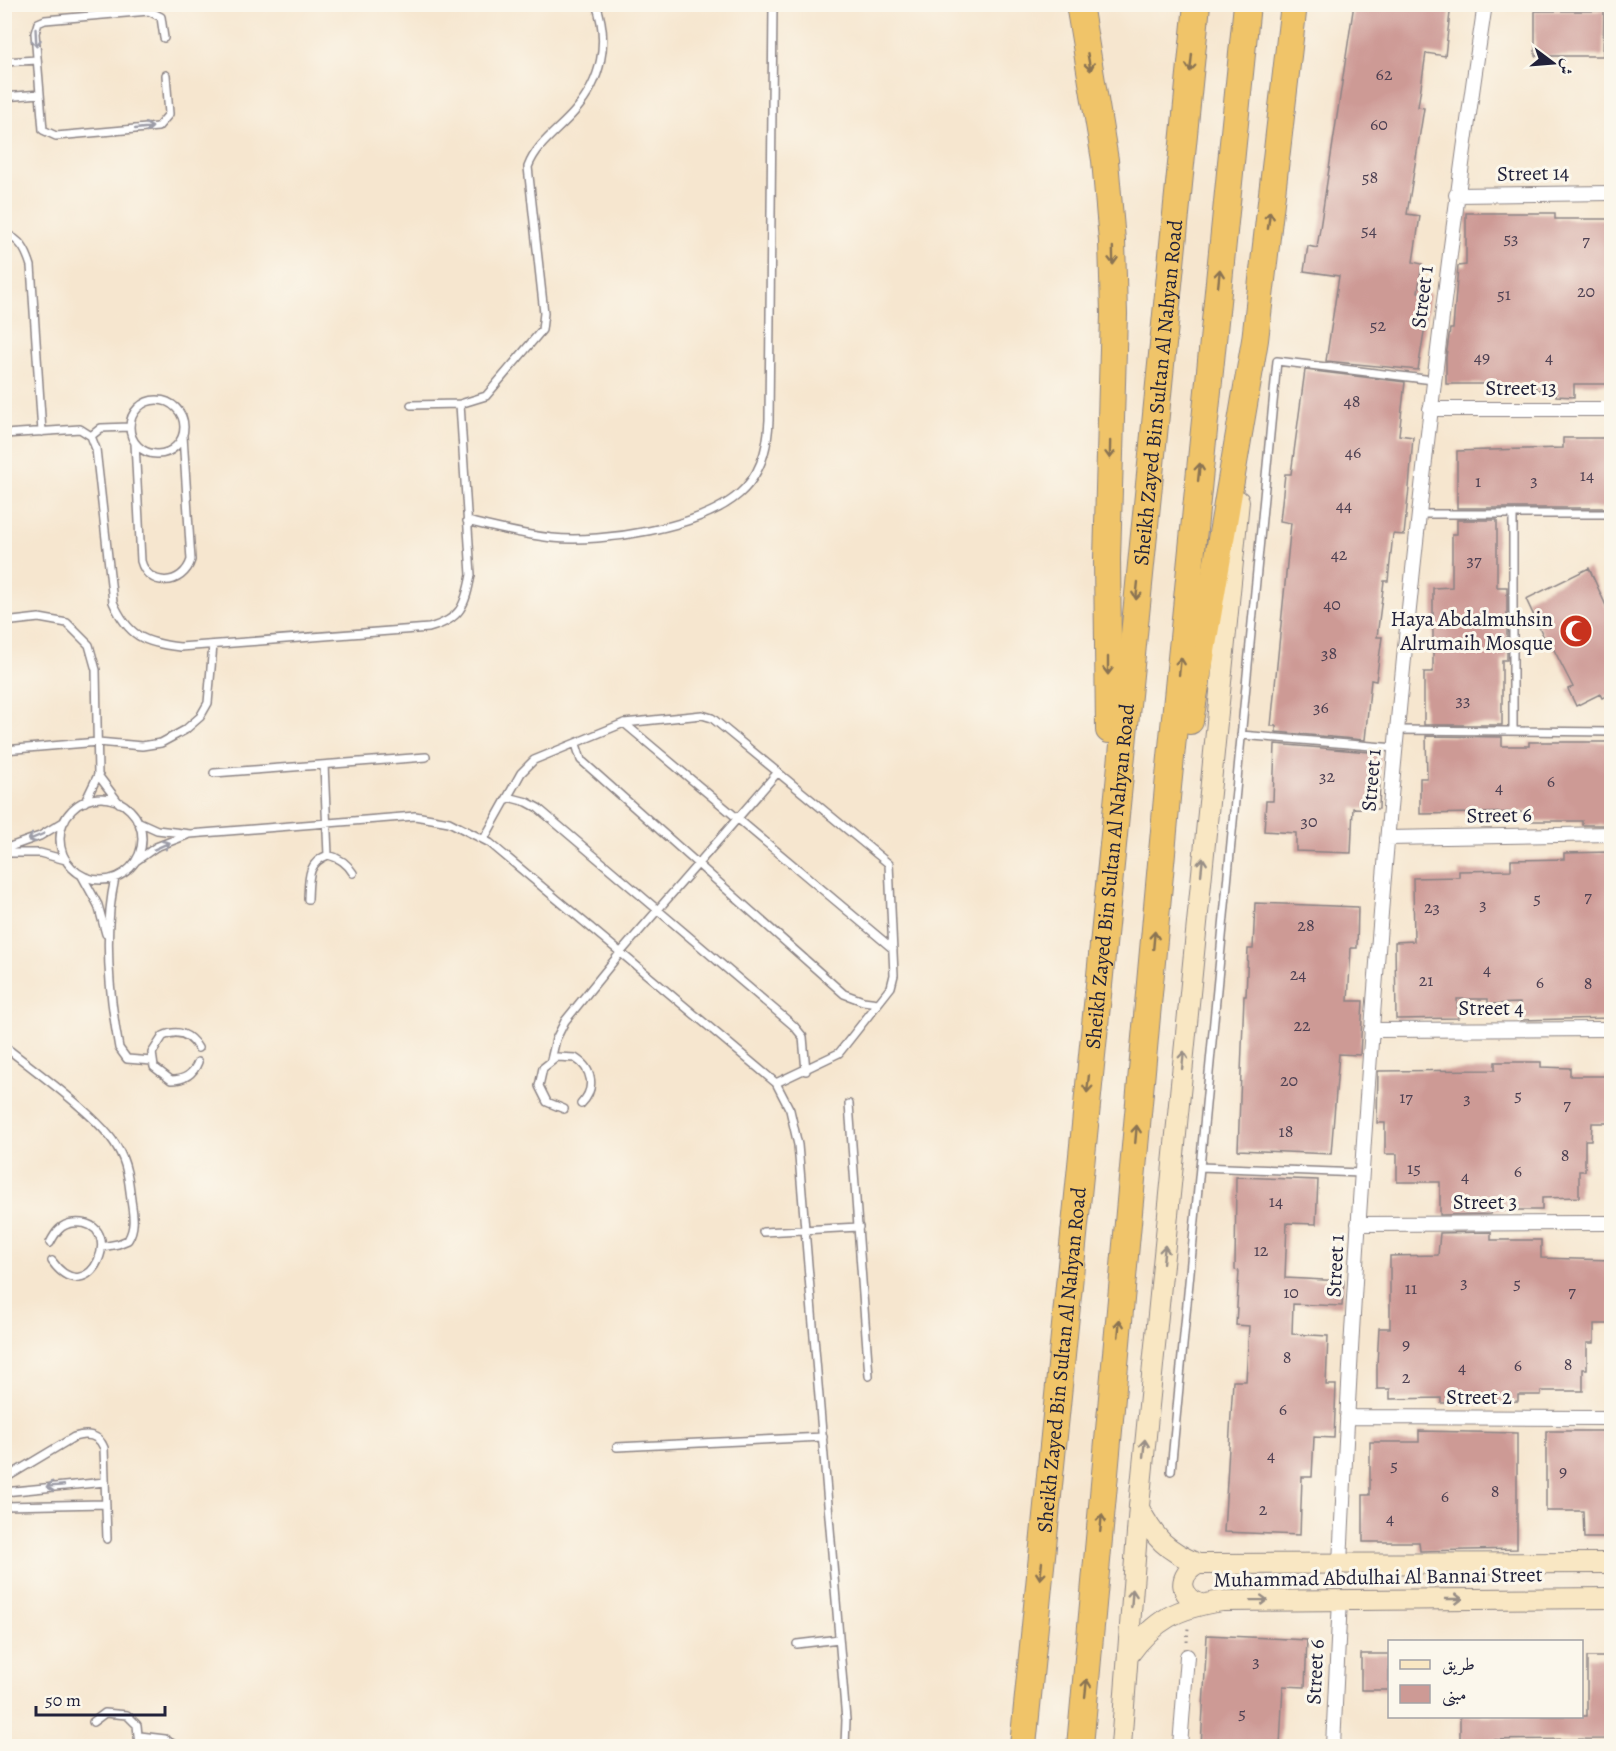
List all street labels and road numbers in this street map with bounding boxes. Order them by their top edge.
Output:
street label: Street 14 [1497,158,1569,188]
street label: Sheikh Zayed Bin Sultan Al Nahyan Road [1127,218,1189,567]
street label: Street 1 [1404,264,1440,330]
street label: Street 13 [1485,374,1557,402]
street label: Sheikh Zayed Bin Sultan Al Nahyan Road [1079,701,1141,1051]
street label: Street 1 [1354,747,1388,813]
street label: Street 6 [1466,800,1532,830]
street label: Street 4 [1458,994,1524,1022]
street label: Sheikh Zayed Bin Sultan Al Nahyan Road [1030,1185,1093,1534]
street label: Street 3 [1453,1188,1517,1216]
street label: Street 1 [1319,1234,1351,1298]
street label: Street 2 [1446,1383,1512,1411]
street label: Muhammad Abdulhai Al Bannai Street [1213,1560,1543,1594]
street label: Street 6 [1299,1638,1331,1705]

